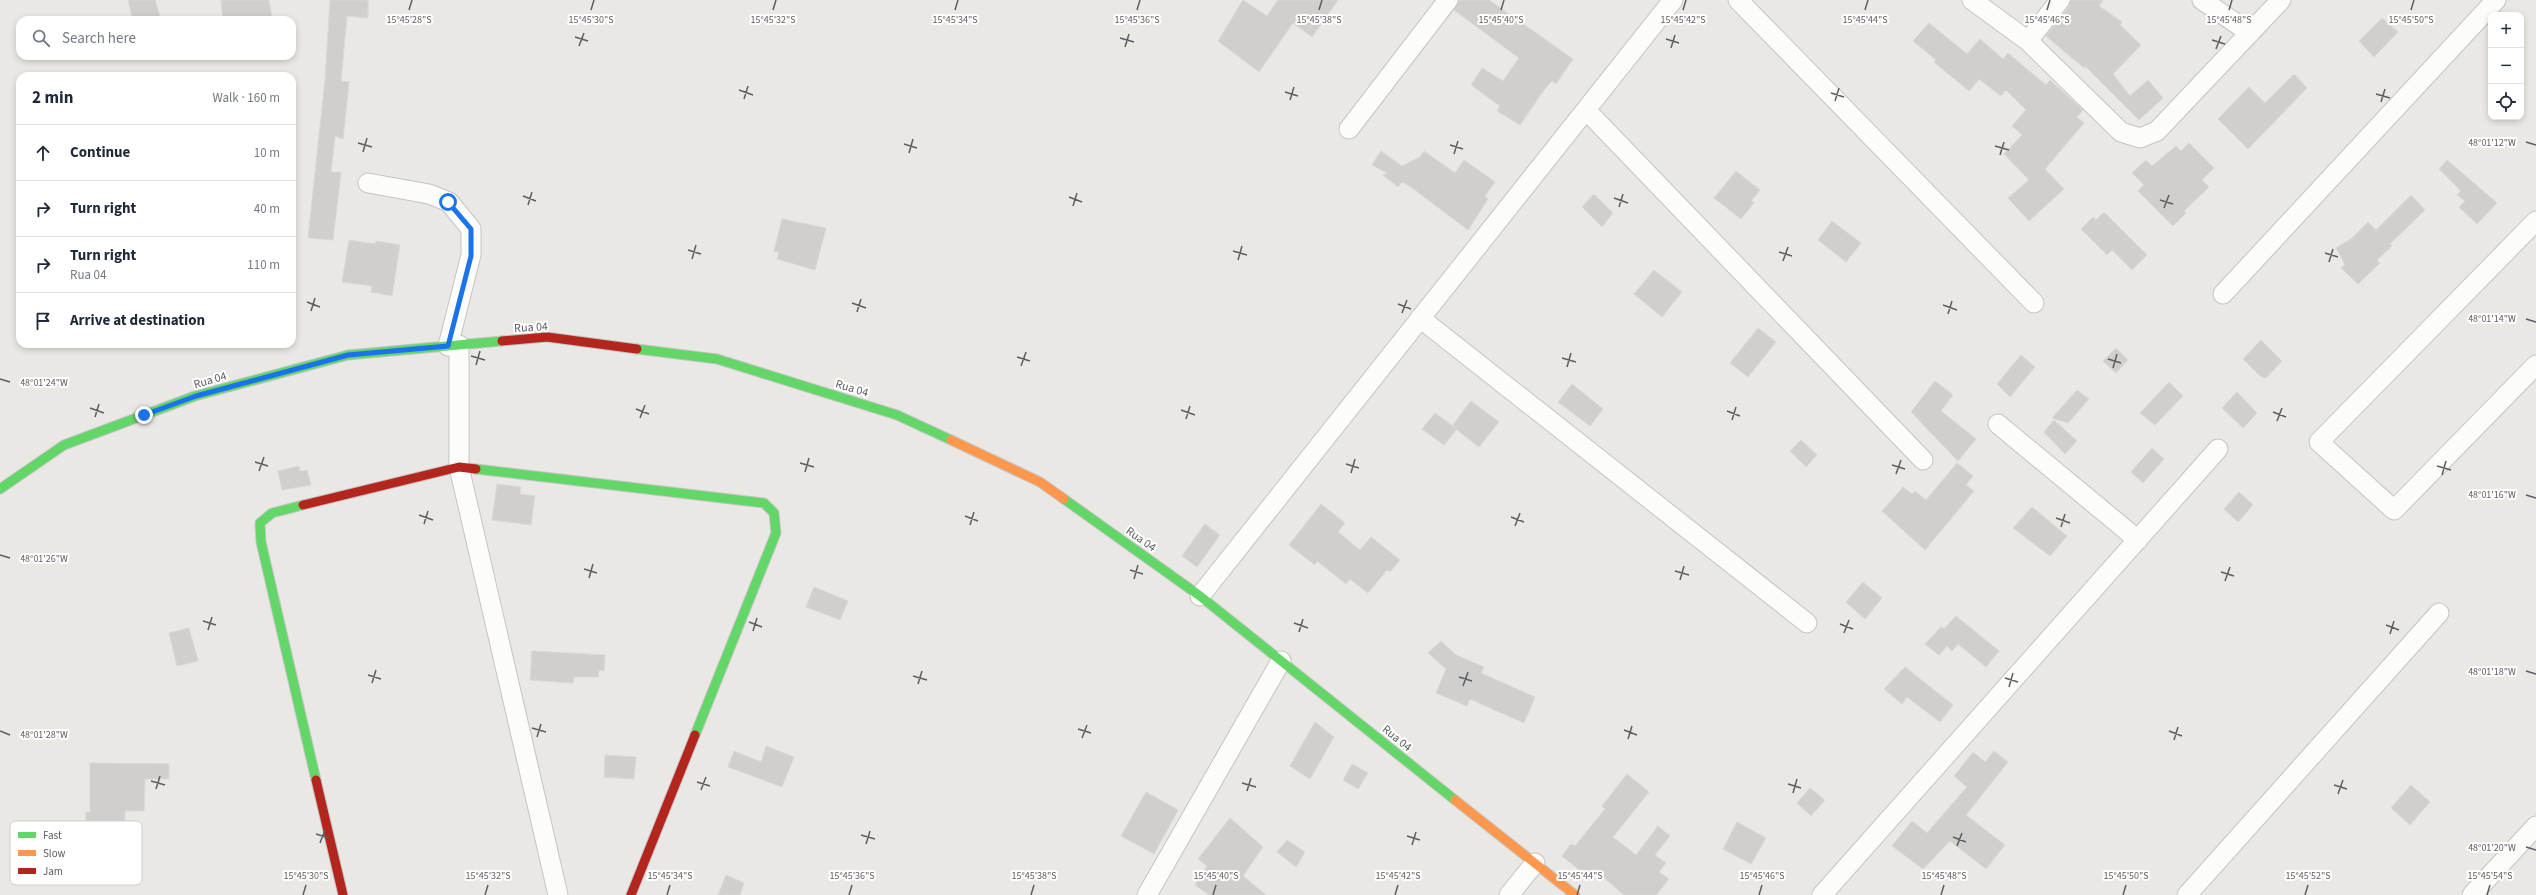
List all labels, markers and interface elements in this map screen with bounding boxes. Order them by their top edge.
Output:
map controls [2488,12,2524,120]
button: + [2488,12,2524,48]
text: 15°45'28"S [386,13,432,27]
text: 15°45'30"S [568,13,614,27]
text: 15°45'32"S [750,13,796,27]
text: 15°45'34"S [932,13,978,27]
text: 15°45'36"S [1114,13,1160,27]
text: 15°45'38"S [1296,13,1342,27]
text: 15°45'40"S [1478,13,1524,27]
text: 15°45'42"S [1660,13,1706,27]
text: 15°45'44"S [1842,13,1888,27]
text: 15°45'46"S [2024,13,2070,27]
text: 15°45'48"S [2206,13,2252,27]
text: 15°45'50"S [2388,13,2434,27]
search box [16,16,296,60]
icon: search [30,27,52,49]
text: Search here [62,28,136,49]
button: − [2488,48,2524,84]
button: locate [2488,84,2524,120]
text: 2 min [32,86,73,110]
text: Walk · 160 m [212,89,280,107]
text: 48°01'12"W [2468,136,2516,150]
icon: ahead [32,142,54,164]
text: Continue [70,142,130,163]
text: 10 m [254,144,280,162]
route start [439,193,457,211]
icon: right [32,198,54,220]
text: Turn right [70,198,136,219]
text: 40 m [254,200,280,218]
text: Turn right [70,245,136,266]
icon: right [32,254,54,276]
text: 110 m [247,256,280,274]
text: Rua 04 [70,266,107,284]
icon: arrive [32,310,54,332]
text: Arrive at destination [70,310,205,331]
text: 48°01'14"W [2468,312,2516,326]
street label: Rua 04 [514,318,548,337]
street label: Rua 04 [192,368,229,393]
street label: Rua 04 [833,375,871,402]
text: 48°01'24"W [20,376,68,390]
route end [135,406,153,424]
text: 48°01'16"W [2468,488,2516,502]
street label: Rua 04 [1122,523,1159,556]
text: 48°01'26"W [20,552,68,566]
text: 48°01'18"W [2468,665,2516,679]
street label: Rua 04 [1378,721,1415,756]
text: 48°01'28"W [20,728,68,742]
legend [10,821,142,885]
text: Fast [43,828,62,843]
text: 48°01'20"W [2468,841,2516,855]
text: Slow [43,846,66,861]
text: Jam [43,864,63,879]
text: 15°45'30"S [283,869,329,883]
text: 15°45'32"S [465,869,511,883]
text: 15°45'34"S [647,869,693,883]
text: 15°45'36"S [829,869,875,883]
text: 15°45'38"S [1011,869,1057,883]
text: 15°45'40"S [1193,869,1239,883]
text: 15°45'42"S [1375,869,1421,883]
text: 15°45'44"S [1557,869,1603,883]
text: 15°45'46"S [1739,869,1785,883]
text: 15°45'48"S [1921,869,1967,883]
text: 15°45'50"S [2103,869,2149,883]
text: 15°45'52"S [2285,869,2331,883]
text: 15°45'54"S [2467,869,2513,883]

